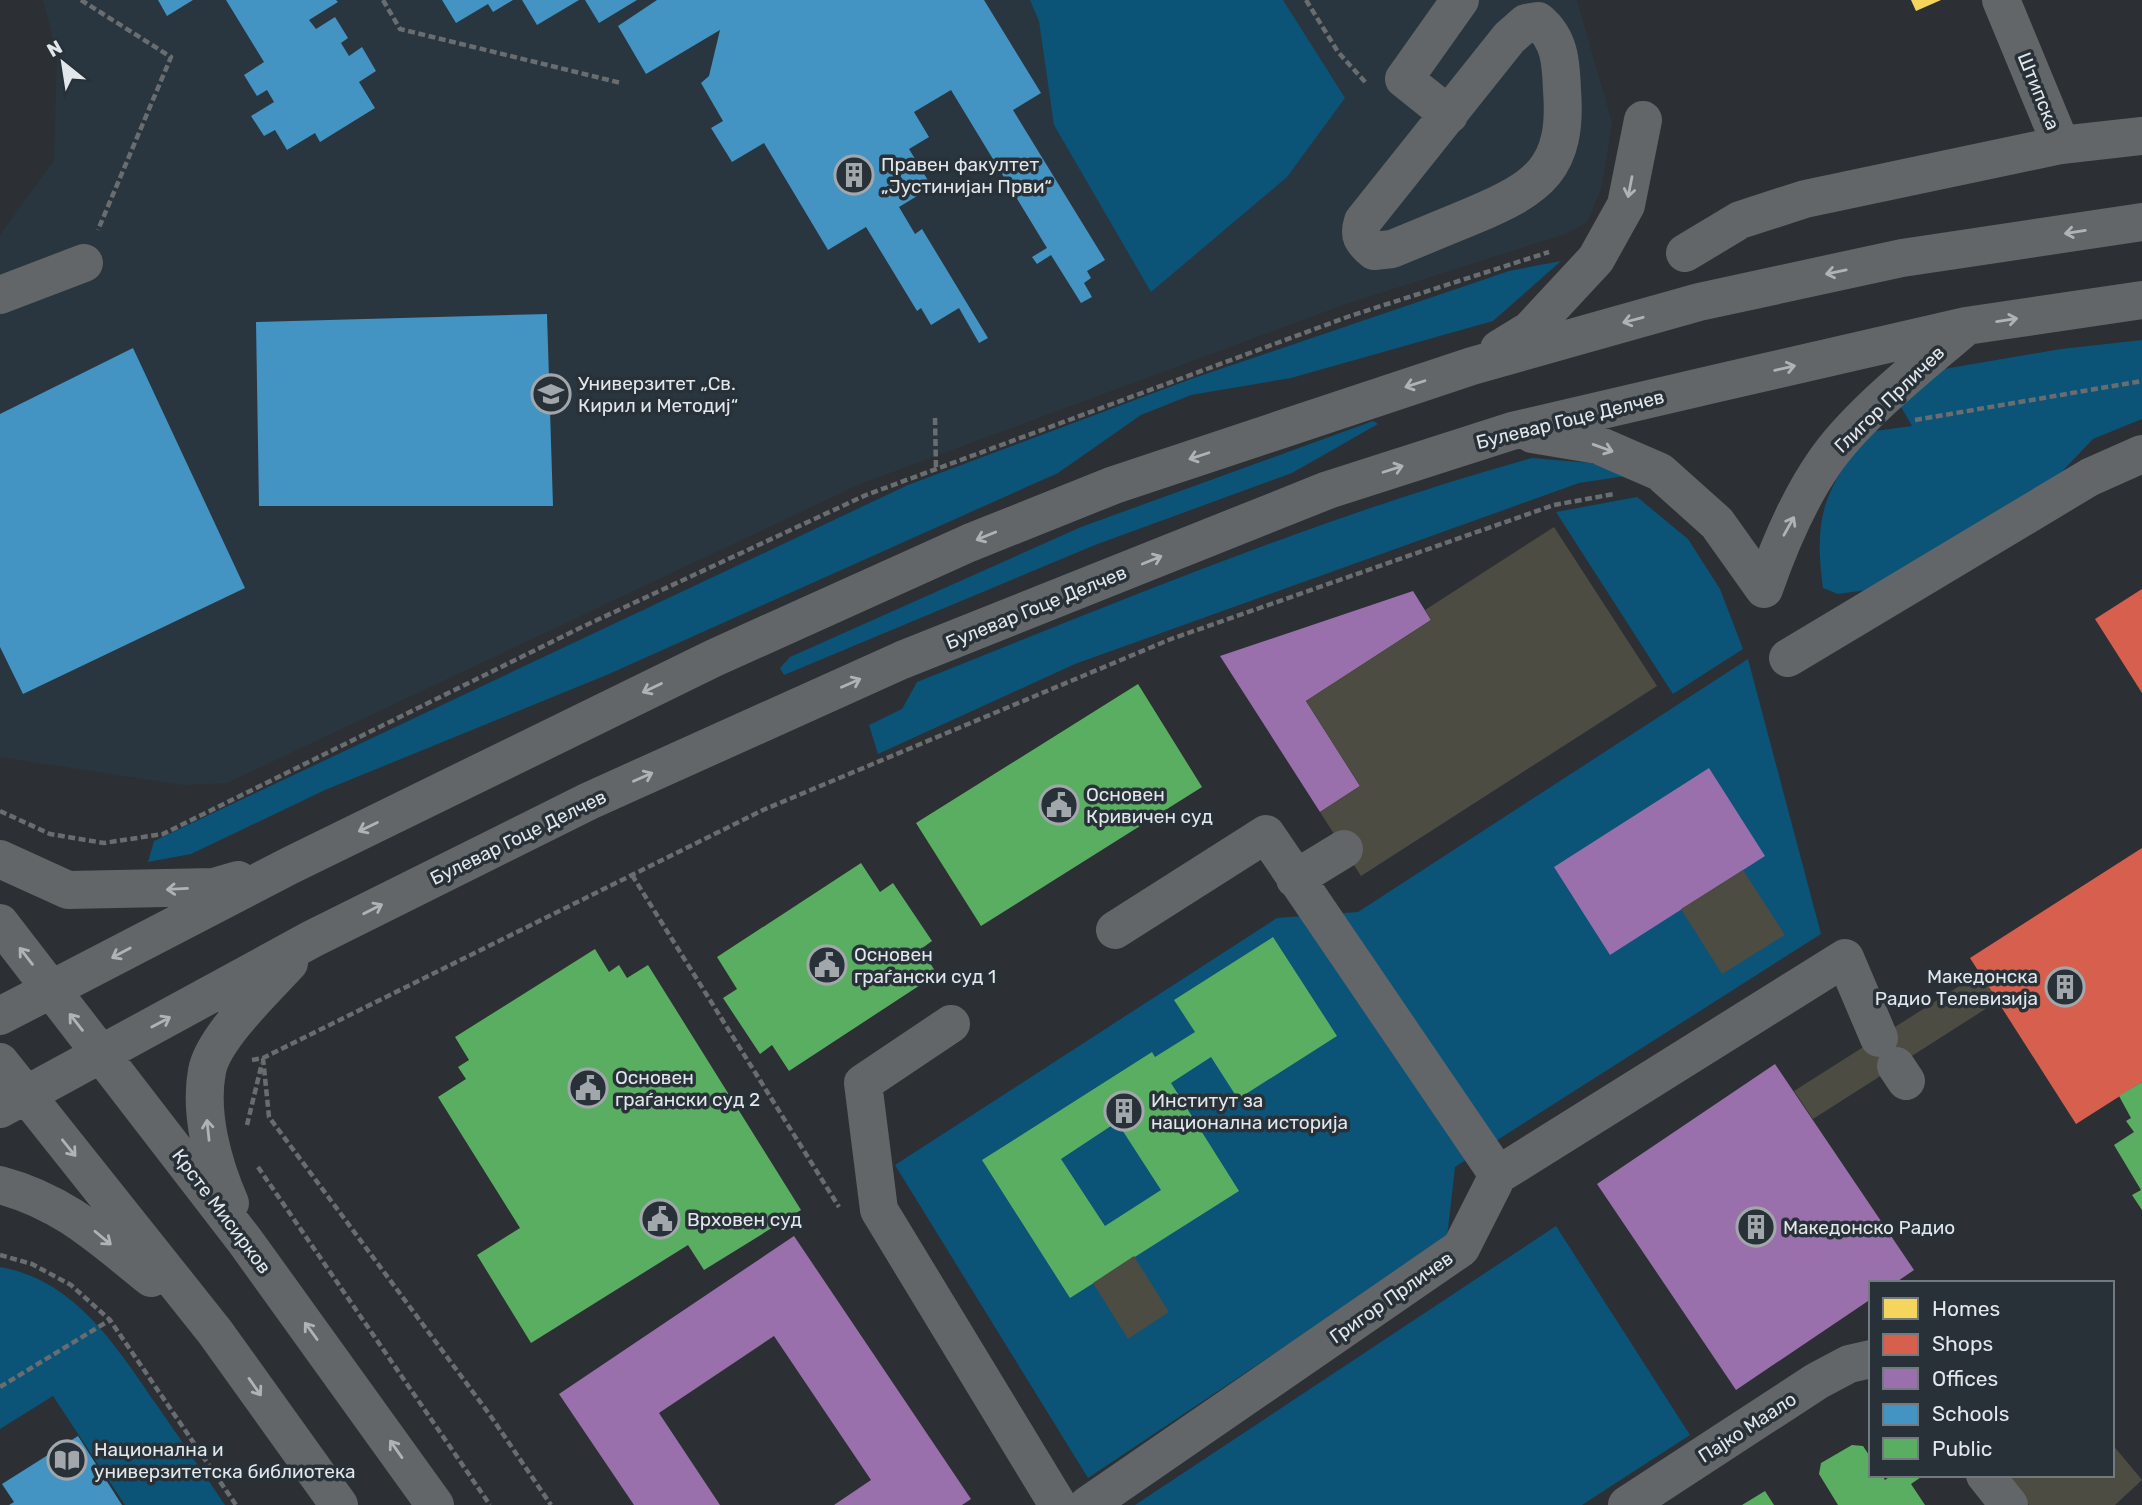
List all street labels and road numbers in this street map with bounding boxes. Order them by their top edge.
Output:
street label: Штипска [2013,49,2065,133]
street label: Глигор Прличев [1830,341,1949,458]
street label: Булевар Гоце Делчев [1474,385,1667,454]
street label: Булевар Гоце Делчев [942,561,1130,654]
street label: Булевар Гоце Делчев [426,785,610,890]
street label: Крсте Мисирков [167,1144,276,1278]
street label: Григор Прличев [1325,1246,1457,1348]
street label: Пајко Маало [1694,1387,1801,1468]

